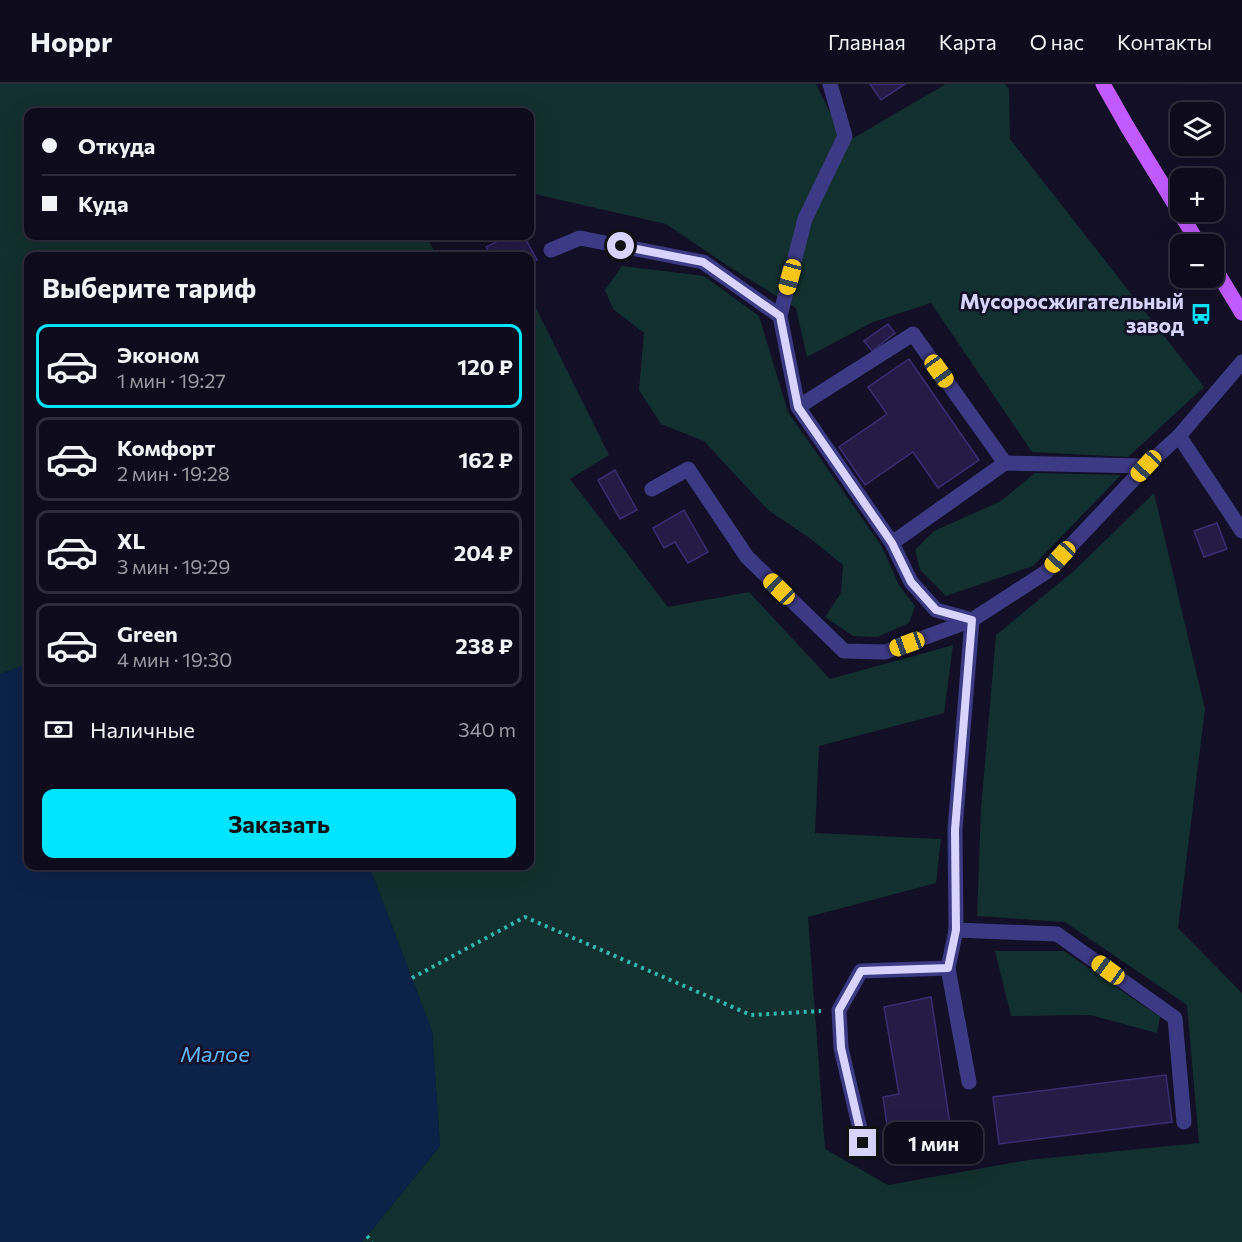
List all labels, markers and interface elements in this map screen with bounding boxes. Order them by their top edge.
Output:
text: Hoppr [30,24,112,58]
text: Главная [828,29,906,54]
text: Карта [939,29,997,54]
text: О нас [1030,29,1084,54]
text: Контакты [1117,29,1212,54]
map controls [1170,102,1224,288]
button: layers [1170,102,1224,156]
text: Откуда [78,132,155,159]
button: + [1170,168,1224,222]
text: Куда [78,190,128,217]
route start [607,232,634,259]
button: − [1170,234,1224,288]
car [777,257,803,297]
text: Выберите тариф [42,271,256,304]
place label: Мусоросжигательный завод [960,288,1184,337]
bus stop icon: Мусоросжигательный завод [1189,302,1213,326]
icon: car [45,339,99,393]
text: Эконом [117,341,199,368]
car [921,351,957,391]
text: 120 ₽ [457,353,513,380]
text: 1 мин · 19:27 [117,368,226,392]
icon: car [45,432,99,486]
text: Комфорт [117,434,215,461]
text: 162 ₽ [458,446,513,473]
car [1127,447,1165,485]
text: 2 мин · 19:28 [117,461,230,485]
icon: car [45,525,99,579]
text: XL [117,527,145,554]
car [1041,538,1079,576]
text: 204 ₽ [454,539,513,566]
text: 3 мин · 19:29 [117,554,230,578]
car [760,570,798,608]
icon: car [45,618,99,672]
text: Green [117,620,178,647]
car [887,629,927,659]
text: 238 ₽ [455,632,513,659]
text: 4 мин · 19:30 [117,647,232,671]
icon: cash [42,713,75,746]
text: Наличные [90,716,195,743]
text: 340 m [458,717,516,741]
button: Заказать [42,789,516,858]
car [1088,952,1128,988]
water label: Малое [180,1040,250,1067]
callout: 1 мин [884,1122,983,1164]
route end [849,1129,876,1156]
text: 1 мин [908,1131,959,1155]

